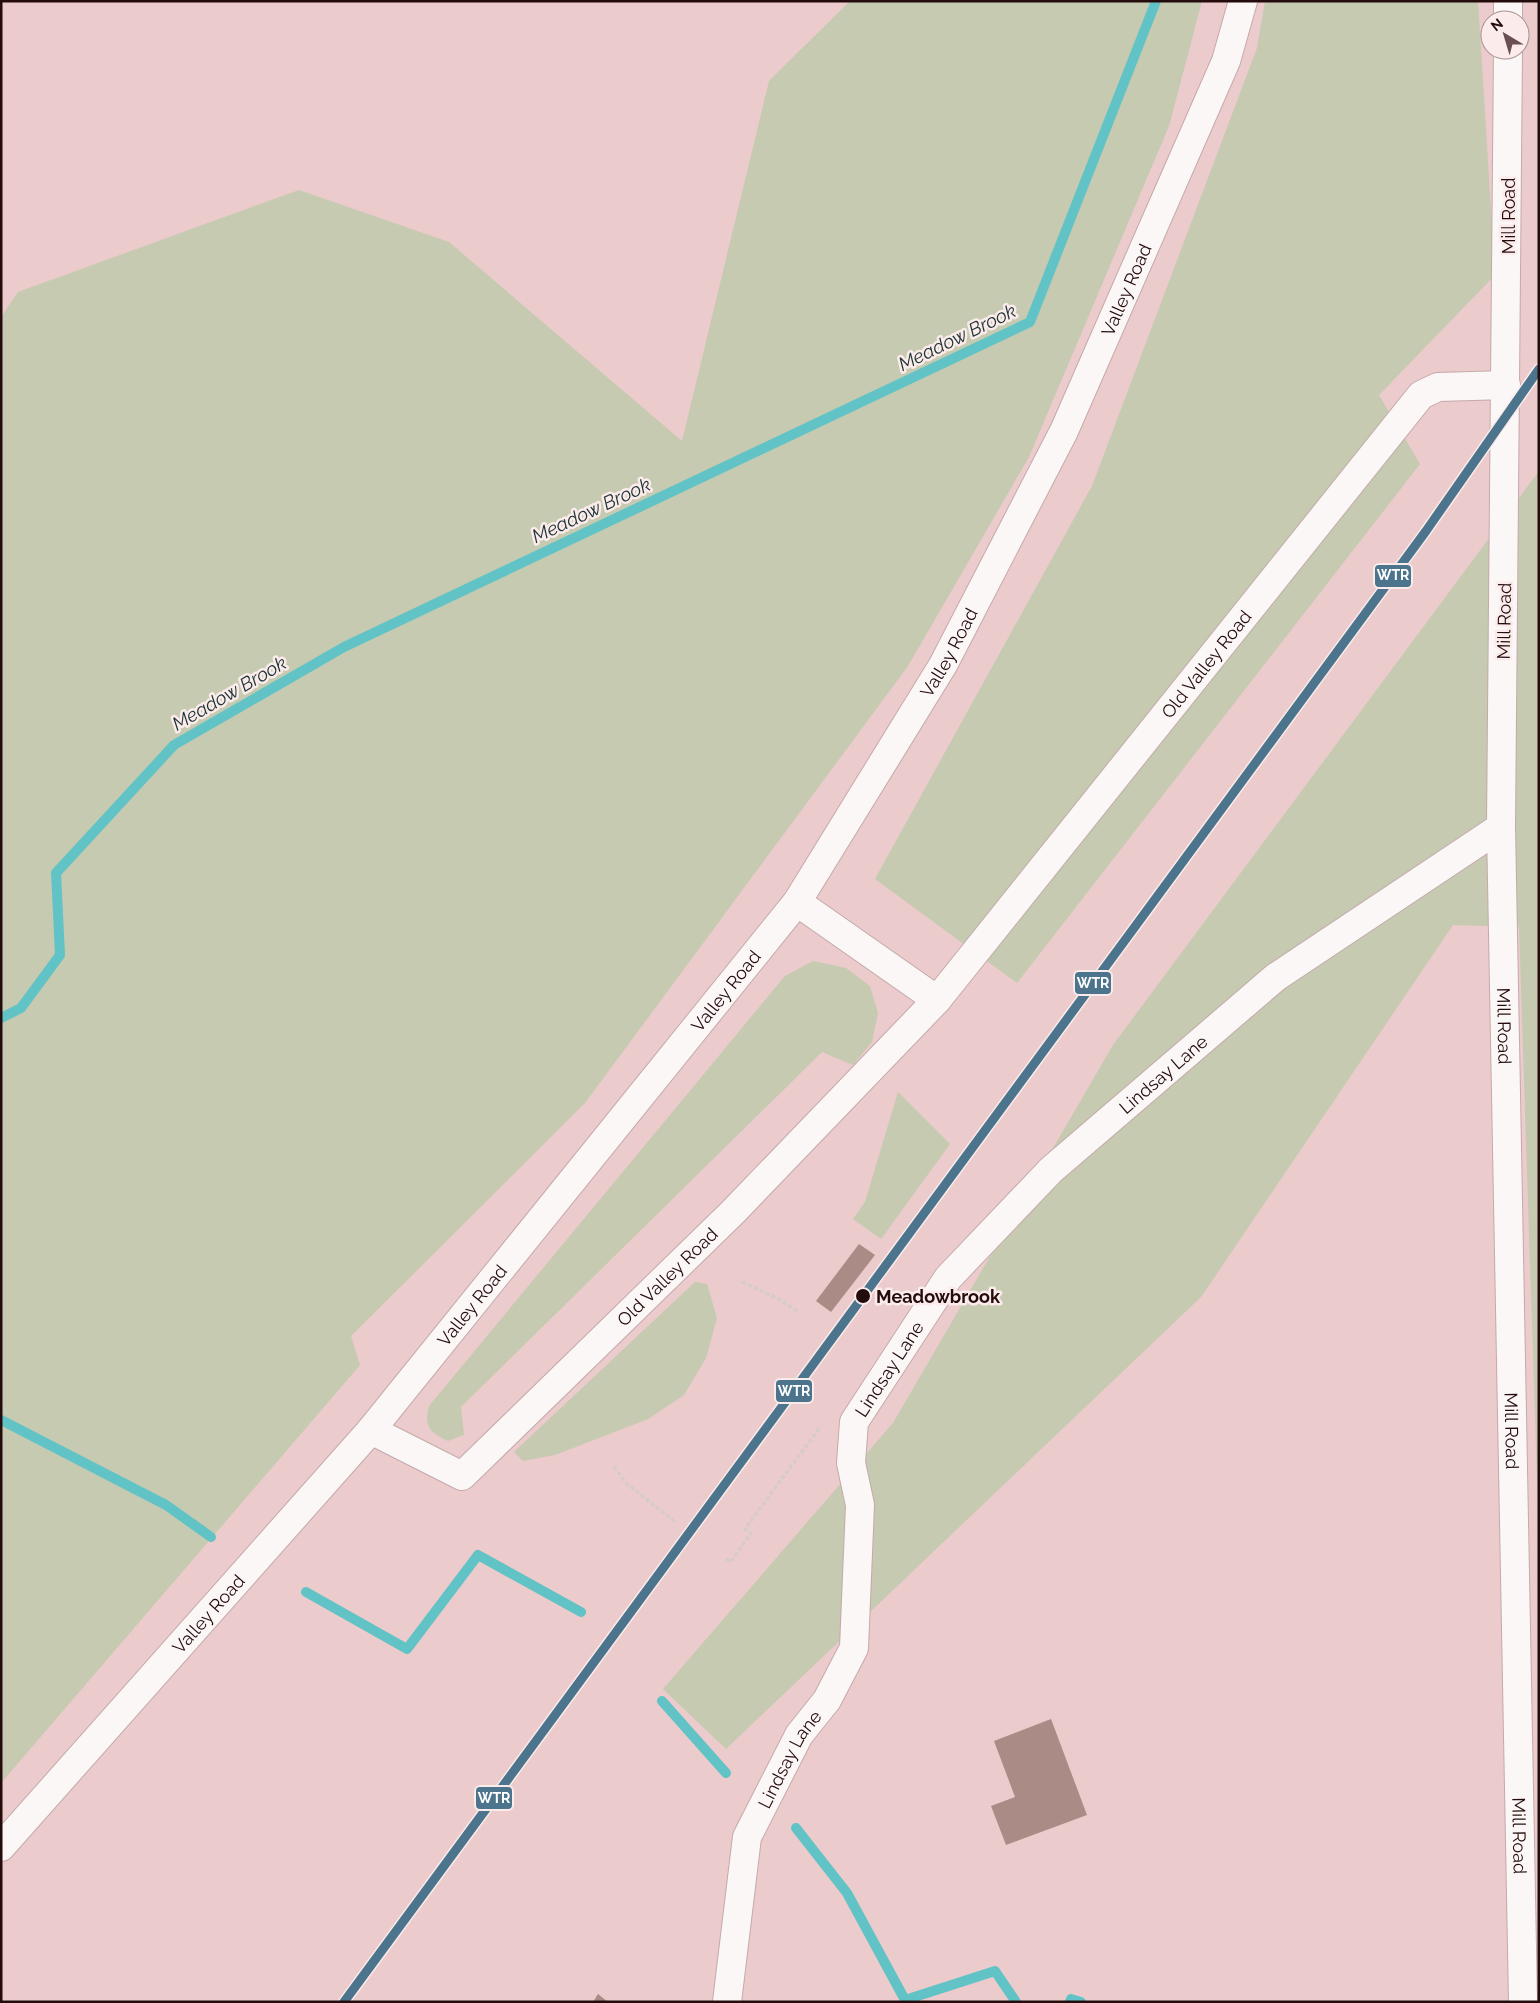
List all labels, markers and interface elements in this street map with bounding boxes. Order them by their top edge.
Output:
north arrow [1480,10,1530,60]
text: N [1488,15,1506,34]
street label: Mill Road [1498,178,1519,254]
street label: Valley Road [1097,240,1155,339]
water label: Meadow Brook [895,299,1019,375]
water label: Meadow Brook [528,473,654,547]
line badge: WTR [1374,564,1412,588]
text: WTR [1377,567,1410,583]
street label: Mill Road [1493,582,1515,660]
street label: Valley Road [915,604,981,701]
street label: Old Valley Road [1157,606,1255,722]
water label: Meadow Brook [168,651,290,735]
street label: Valley Road [686,946,765,1036]
line badge: WTR [1074,971,1112,995]
text: WTR [1077,975,1110,991]
street label: Mill Road [1494,987,1516,1065]
street label: Lindsay Lane [1115,1030,1212,1118]
street label: Old Valley Road [612,1223,721,1330]
street label: Valley Road [433,1260,511,1350]
place label: Meadowbrook [876,1286,1001,1307]
marker: Meadowbrook [854,1287,872,1305]
street label: Lindsay Lane [850,1317,928,1420]
line badge: WTR [775,1379,813,1403]
text: WTR [778,1383,811,1399]
street label: Mill Road [1501,1392,1524,1469]
street label: Valley Road [168,1570,249,1657]
street label: Lindsay Lane [753,1705,826,1812]
line badge: WTR [475,1786,513,1810]
text: WTR [478,1790,511,1806]
street label: Mill Road [1509,1797,1531,1874]

